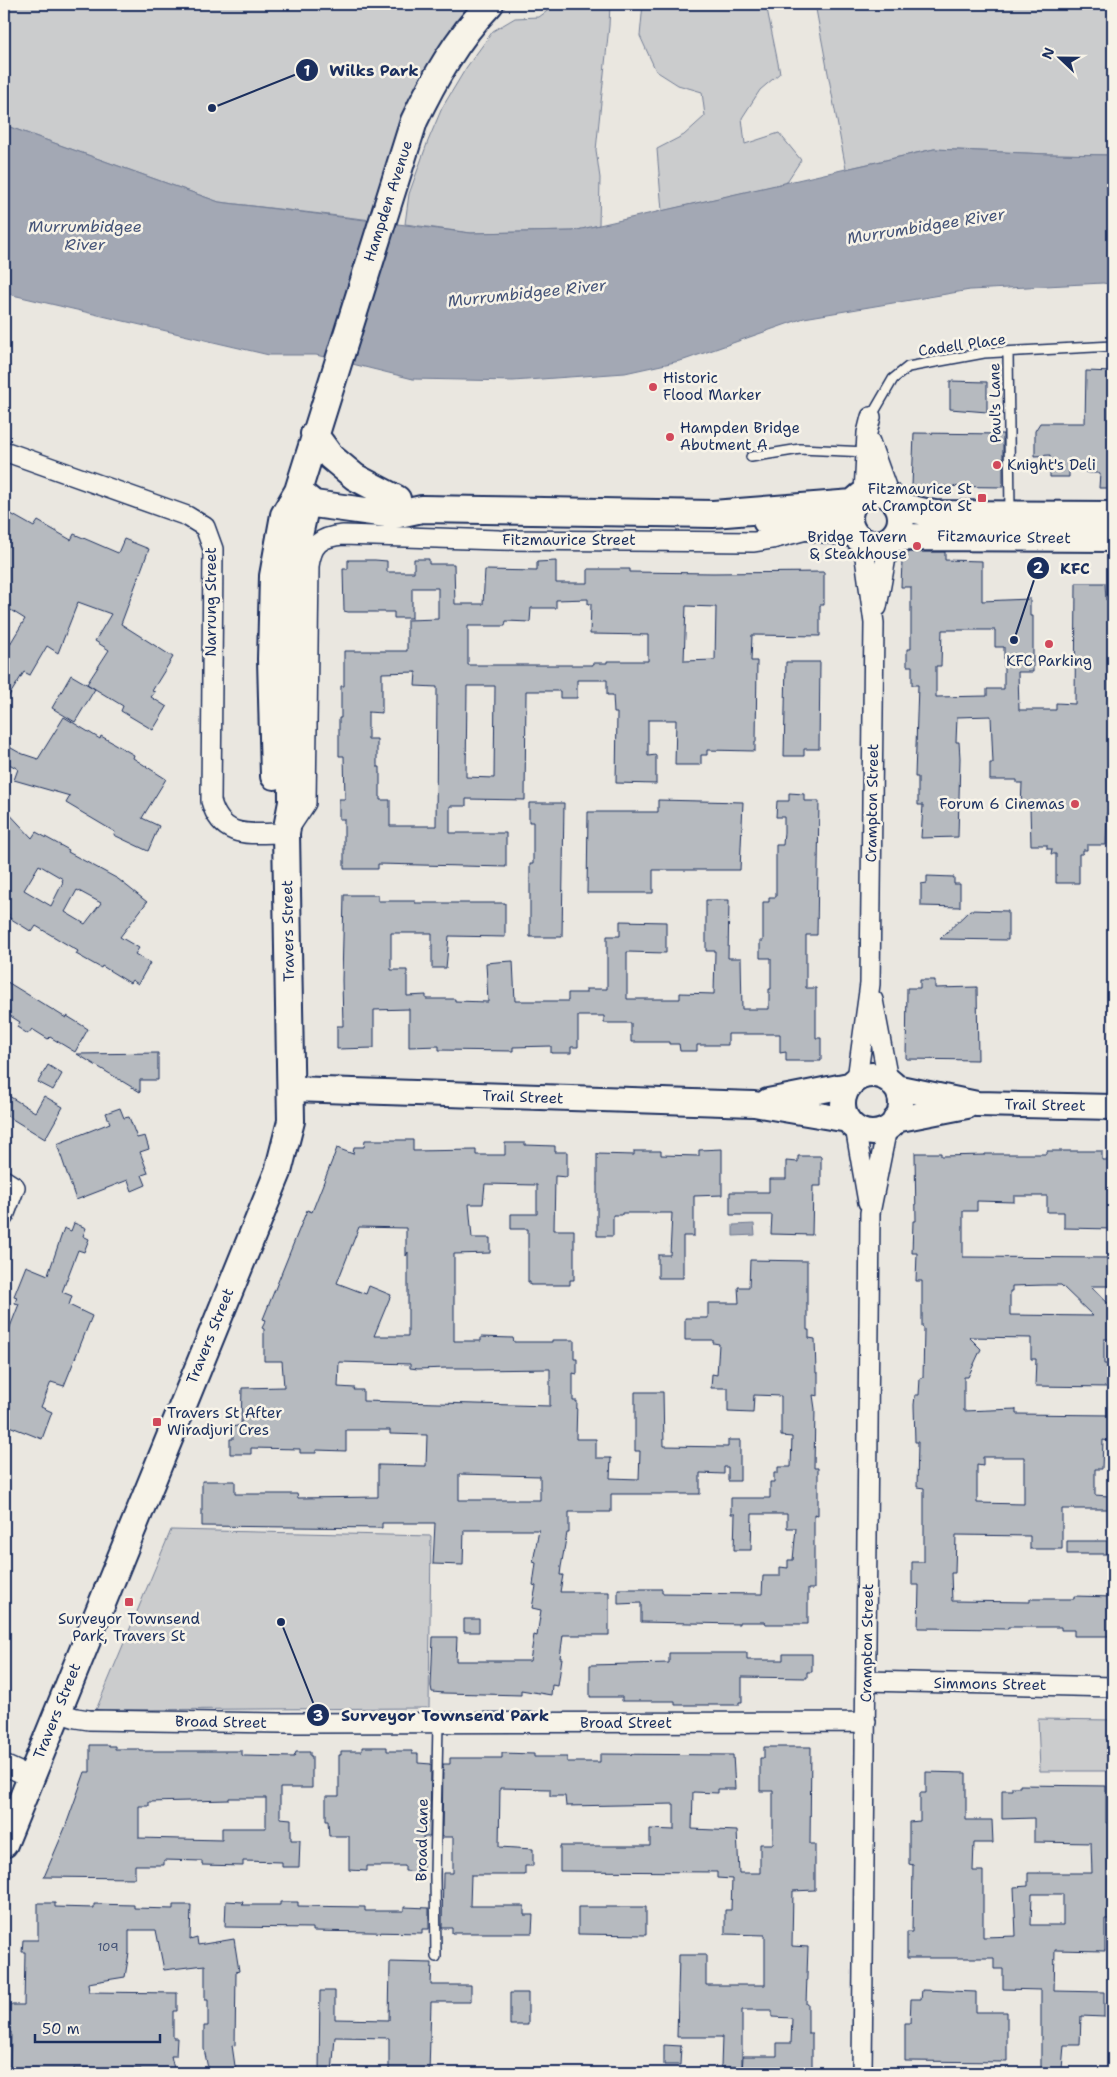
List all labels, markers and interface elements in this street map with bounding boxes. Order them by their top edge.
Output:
north arrow [1034,32,1084,82]
text: N [1038,45,1058,62]
callout: Wilks Park [295,55,429,86]
text: Wilks Park [329,60,419,81]
text: 1 [304,61,311,81]
street label: Hampden Avenue [359,138,417,264]
water label: Murrumbidgee River [846,203,1007,249]
water label: Murrumbidgee River [28,216,142,255]
water label: Murrumbidgee River [447,274,608,312]
street label: Cadell Place [917,329,1007,361]
street label: Paul's Lane [984,363,1006,443]
place label: Historic Flood Marker [663,368,762,405]
marker: Historic Flood Marker [647,381,659,393]
place label: Hampden Bridge Abutment A [680,418,800,455]
marker: Hampden Bridge Abutment A [664,431,676,443]
place label: Knight's Deli [1007,455,1096,475]
marker: Knight's Deli [991,459,1003,471]
place label: Fitzmaurice St at Crampton St [862,479,972,516]
marker: Fitzmaurice St at Crampton St [976,492,988,504]
street label: Fitzmaurice Street [937,526,1071,548]
place label: Bridge Tavern & Steakhouse [808,527,907,564]
street label: Fitzmaurice Street [502,530,636,550]
marker: Bridge Tavern & Steakhouse [911,540,923,552]
street label: Narrung Street [201,547,221,657]
callout: KFC [1025,553,1100,584]
text: 2 [1033,558,1044,578]
text: KFC [1060,558,1090,579]
marker: KFC Parking [1043,638,1055,650]
place label: KFC Parking [1006,651,1092,671]
street label: Crampton Street [861,743,883,863]
place label: Forum 6 Cinemas [939,794,1065,814]
marker: Forum 6 Cinemas [1069,798,1081,810]
street label: Travers Street [277,880,299,982]
street label: Trail Street [482,1086,564,1108]
street label: Trail Street [1004,1094,1086,1116]
street label: Travers Street [182,1285,238,1387]
place label: Travers St After Wiradjuri Cres [167,1403,282,1440]
marker: Travers St After Wiradjuri Cres [151,1416,163,1428]
street label: Crampton Street [856,1583,878,1703]
marker: Surveyor Townsend Park, Travers St [123,1596,135,1608]
place label: Surveyor Townsend Park, Travers St [58,1609,200,1646]
street label: Travers Street [29,1660,85,1762]
street label: Simmons Street [933,1673,1047,1695]
callout: Surveyor Townsend Park [305,1700,559,1731]
text: Surveyor Townsend Park [341,1705,549,1726]
text: 3 [313,1706,323,1726]
street label: Broad Street [175,1711,267,1733]
street label: Broad Street [580,1713,672,1733]
street label: Broad Lane [411,1798,433,1882]
house number: 109 [97,1939,119,1955]
scale bar [35,2012,160,2044]
text: 50 m [42,2019,80,2039]

